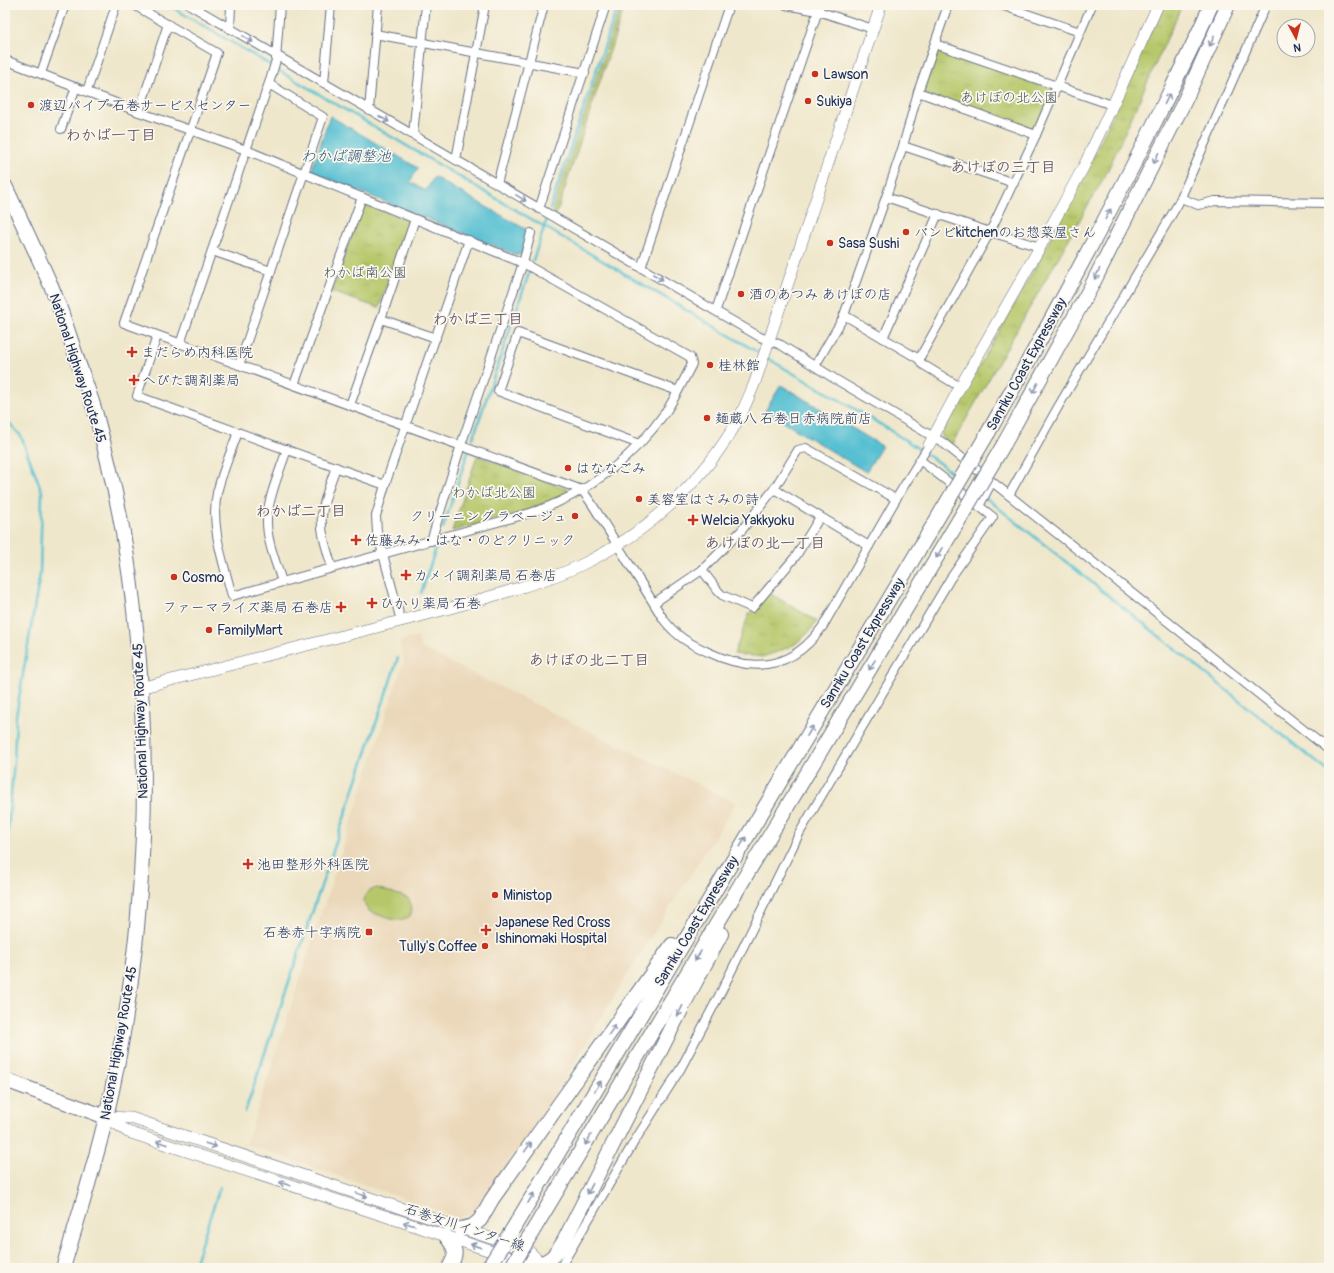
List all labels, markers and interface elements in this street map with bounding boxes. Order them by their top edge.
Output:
north arrow [1276,18,1316,58]
one-way arrow [1208,34,1215,46]
one-way arrow [242,36,254,44]
text: N [1292,41,1302,54]
place label: Lawson [823,66,868,83]
marker: Lawson [810,69,820,79]
park label: あけぼの北公園 [960,89,1058,106]
place label: Sukiya [816,93,852,110]
one-way arrow [1163,93,1171,105]
marker: Sukiya [803,96,813,106]
place label: 渡辺パイプ 石巻サービスセンター [39,97,251,114]
marker: 渡辺パイプ 石巻サービスセンター [26,100,36,110]
one-way arrow [378,115,390,123]
district label: わかば一丁目 [66,126,156,145]
water label: わかば調整池 [301,147,392,166]
one-way arrow [1152,151,1159,163]
district label: あけぼの三丁目 [950,158,1056,177]
one-way arrow [515,195,527,203]
one-way arrow [1104,209,1112,221]
place label: バンビkitchenのお惣菜屋さん [914,224,1096,241]
marker: バンビkitchenのお惣菜屋さん [901,227,911,237]
place label: Sasa Sushi [838,235,900,252]
marker: Sasa Sushi [825,238,835,248]
park label: わかば南公園 [323,264,407,281]
one-way arrow [1093,267,1100,279]
one-way arrow [652,274,664,281]
place label: 酒のあつみ あけぼの店 [749,286,891,303]
marker: 酒のあつみ あけぼの店 [736,289,746,299]
street label: National Highway Route 45 [45,291,110,445]
street label: Sanriku Coast Expressway [983,295,1070,434]
district label: わかば三丁目 [433,310,523,329]
place label: まだらめ内科医院 [141,344,253,361]
marker: まだらめ内科医院 [126,346,138,358]
place label: 桂林館 [718,357,760,374]
marker: 桂林館 [705,360,715,370]
place label: へびた調剤薬局 [142,372,240,389]
marker: へびた調剤薬局 [129,375,139,385]
one-way arrow [1031,382,1039,394]
place label: 麺蔵八 石巻日赤病院前店 [715,410,872,427]
marker: 麺蔵八 石巻日赤病院前店 [702,413,712,423]
place label: はななごみ [576,460,646,477]
marker: はななごみ [563,463,573,473]
park label: わかば北公園 [452,484,536,501]
place label: 美容室はさみの詩 [647,491,759,508]
marker: 美容室はさみの詩 [634,494,644,504]
district label: わかば二丁目 [256,502,346,521]
place label: クリーニング ラベージュ [410,508,567,525]
marker: クリーニング ラベージュ [570,511,580,521]
place label: Welcia Yakkyoku [701,512,794,529]
marker: Welcia Yakkyoku [688,515,698,525]
place label: 佐藤みみ・はな・のどクリニック [365,532,575,549]
marker: 佐藤みみ・はな・のどクリニック [350,534,362,546]
district label: あけぼの北一丁目 [705,534,825,553]
one-way arrow [935,547,943,558]
place label: カメイ調剤薬局 石巻店 [414,567,557,584]
place label: Cosmo [182,569,225,586]
marker: カメイ調剤薬局 石巻店 [401,570,411,580]
marker: Cosmo [169,572,179,582]
street label: Sanriku Coast Expressway [817,575,908,712]
place label: ひかり薬局 石巻 [380,595,481,612]
marker: ひかり薬局 石巻 [367,598,377,608]
place label: ファーマライズ薬局 石巻店 [163,599,333,616]
marker: ファーマライズ薬局 石巻店 [336,602,346,612]
place label: FamilyMart [217,622,283,639]
marker: FamilyMart [204,625,214,635]
street label: National Highway Route 45 [129,643,152,799]
district label: あけぼの北二丁目 [529,651,649,670]
one-way arrow [868,659,876,671]
one-way arrow [806,726,814,737]
one-way arrow [739,837,747,848]
street label: Sanriku Coast Expressway [651,853,742,990]
place label: 池田整形外科医院 [257,856,369,873]
marker: 池田整形外科医院 [242,858,254,870]
place label: Ministop [503,887,552,904]
marker: Ministop [490,890,500,900]
place label: Japanese Red Cross Ishinomaki Hospital [495,914,611,947]
place label: 石巻赤十字病院 [263,924,361,941]
marker: Japanese Red Cross Ishinomaki Hospital [480,924,492,936]
marker: 石巻赤十字病院 [364,927,374,937]
place label: Tully's Coffee [399,938,477,955]
marker: Tully's Coffee [480,941,490,951]
one-way arrow [693,950,701,962]
street label: National Highway Route 45 [97,965,140,1121]
one-way arrow [676,1005,684,1017]
one-way arrow [608,1025,616,1036]
one-way arrow [594,1080,602,1092]
one-way arrow [583,1134,591,1146]
one-way arrow [156,1139,169,1146]
one-way arrow [205,1141,217,1149]
one-way arrow [524,1142,533,1153]
one-way arrow [279,1180,292,1187]
one-way arrow [586,1183,593,1195]
one-way arrow [356,1192,369,1199]
one-way arrow [528,1192,536,1204]
street label: 石巻女川インター線 [403,1200,527,1255]
one-way arrow [403,1220,416,1227]
one-way arrow [470,1242,483,1249]

